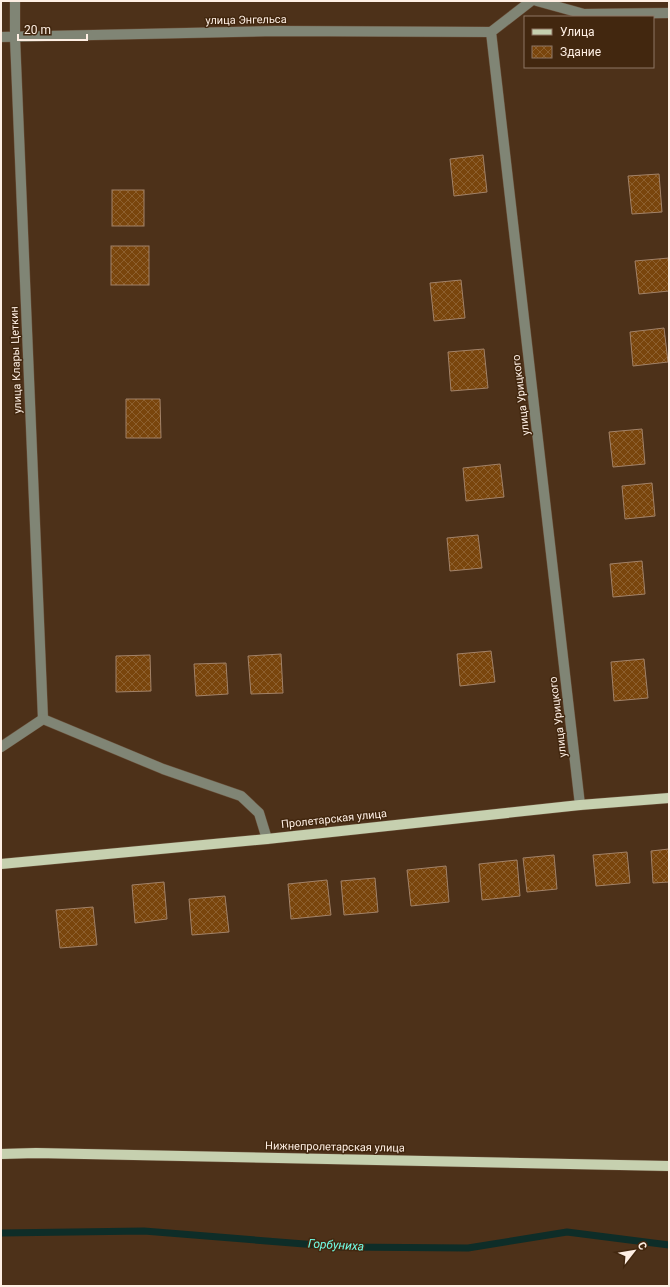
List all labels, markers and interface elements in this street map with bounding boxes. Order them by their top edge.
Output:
street label: улица Энгельса [205,13,287,27]
scale bar [18,16,87,42]
legend [524,16,654,68]
text: 20 m [24,23,51,37]
text: Улица [560,25,595,39]
text: Здание [560,45,601,59]
street label: улица Клары Цеткин [8,306,24,414]
street label: улица Урицкого [510,354,532,436]
street label: улица Урицкого [547,676,569,758]
street label: Пролетарская улица [280,807,388,831]
street label: Нижнепролетарская улица [265,1139,405,1155]
north arrow [614,1231,654,1271]
water label: Горбуниха [308,1237,364,1253]
text: С [635,1240,650,1253]

